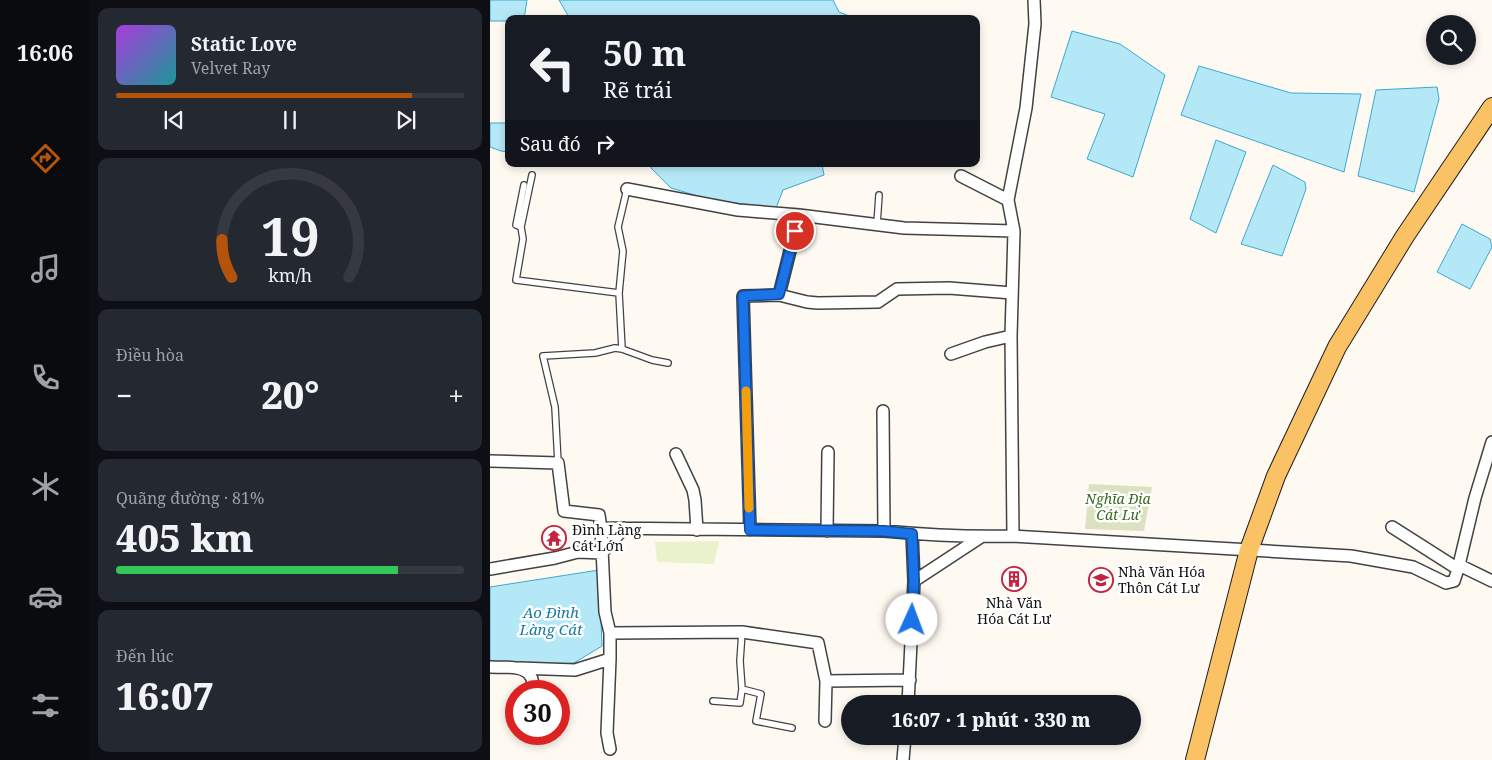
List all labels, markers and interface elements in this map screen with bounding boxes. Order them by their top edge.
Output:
map controls [1426,15,1476,65]
button: search [1426,15,1476,65]
text: 50 m [603,29,686,76]
text: Static Love [191,31,297,57]
icon: left [520,35,585,100]
text: 16:06 [17,37,73,67]
text: Velvet Ray [191,57,270,79]
text: Rẽ trái [603,74,672,104]
icon: previous [160,106,188,134]
icon: pause [276,106,304,134]
icon: next [392,106,420,134]
icon: right [591,130,619,158]
text: Sau đó [520,131,581,157]
icon: directions [28,141,63,176]
text: 19 [261,200,319,271]
pin [774,210,816,252]
icon: arrive [781,217,809,245]
icon: music [28,251,63,286]
text: km/h [268,263,312,287]
text: Điều hòa [116,344,184,366]
icon: phone [28,360,63,395]
text: 20° [261,368,319,420]
text: − [116,376,132,414]
text: + [448,376,464,414]
icon: climate [28,469,63,504]
text: Quãng đường · 81% [116,487,264,509]
park label: Nghĩa Địa Cát Lư [1084,489,1152,524]
text: 405 km [116,511,254,563]
place label: Đình Làng Cát Lớn [572,520,642,555]
temple icon: Đình Làng Cát Lớn [541,525,567,551]
place label: Nhà Văn Hóa Thôn Cát Lư [1118,562,1205,597]
building icon: Nhà Văn Hóa Cát Lư [1001,566,1027,592]
school or university icon: Nhà Văn Hóa Thôn Cát Lư [1088,567,1114,593]
icon: car [28,579,63,614]
position arrow [885,593,937,645]
place label: Nhà Văn Hóa Cát Lư [977,593,1052,628]
water label: Ao Đình Làng Cát [519,602,583,639]
text: Đến lúc [116,645,174,667]
text: 16:07 [116,669,214,721]
speed limit sign: 30 [505,680,570,745]
icon: filters [28,688,63,723]
text: 16:07 · 1 phút · 330 m [891,707,1091,733]

